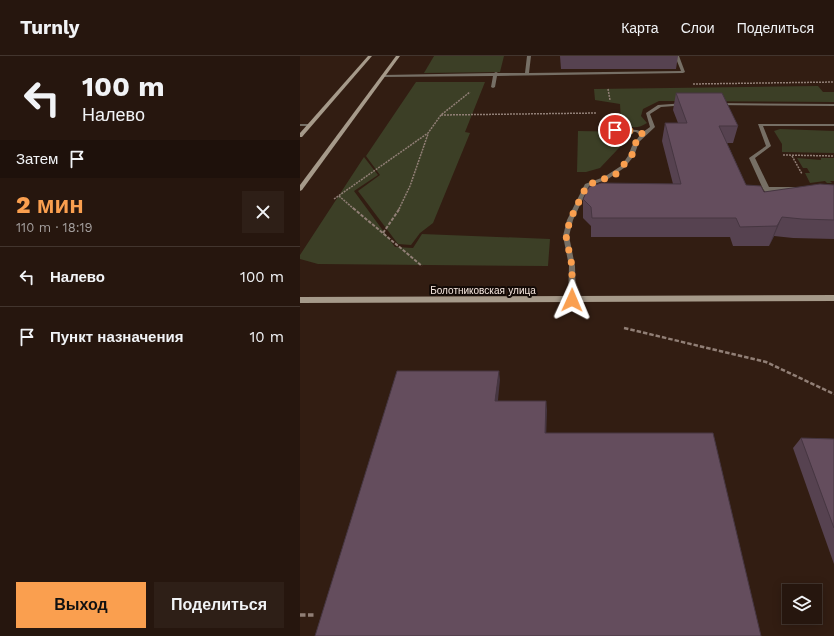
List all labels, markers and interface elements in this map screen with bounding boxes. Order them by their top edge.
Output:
text: Turnly [20,16,80,39]
text: Карта [621,20,659,36]
text: Слои [681,20,715,36]
text: Поделиться [737,20,814,36]
text: 100 m [82,70,165,103]
icon: left [16,72,68,124]
text: Налево [82,104,145,125]
pin [598,113,632,147]
icon: arrive [604,119,626,141]
icon: arrive [66,148,88,170]
text: Затем [16,150,58,168]
text: 2 мин [16,191,84,219]
button: close [242,191,284,233]
text: 110 m · 18:19 [16,220,93,235]
icon: left [16,266,38,288]
text: Налево [50,268,105,286]
text: 100 m [240,268,284,286]
position arrow [551,279,593,321]
street label: Болотниковская улица [430,285,536,296]
icon: arrive [16,326,38,348]
text: Пункт назначения [50,328,183,346]
text: 10 m [249,328,284,346]
button: Выход [16,582,146,628]
button: Поделиться [154,582,284,628]
map controls [782,584,822,624]
button: layers [782,584,822,624]

